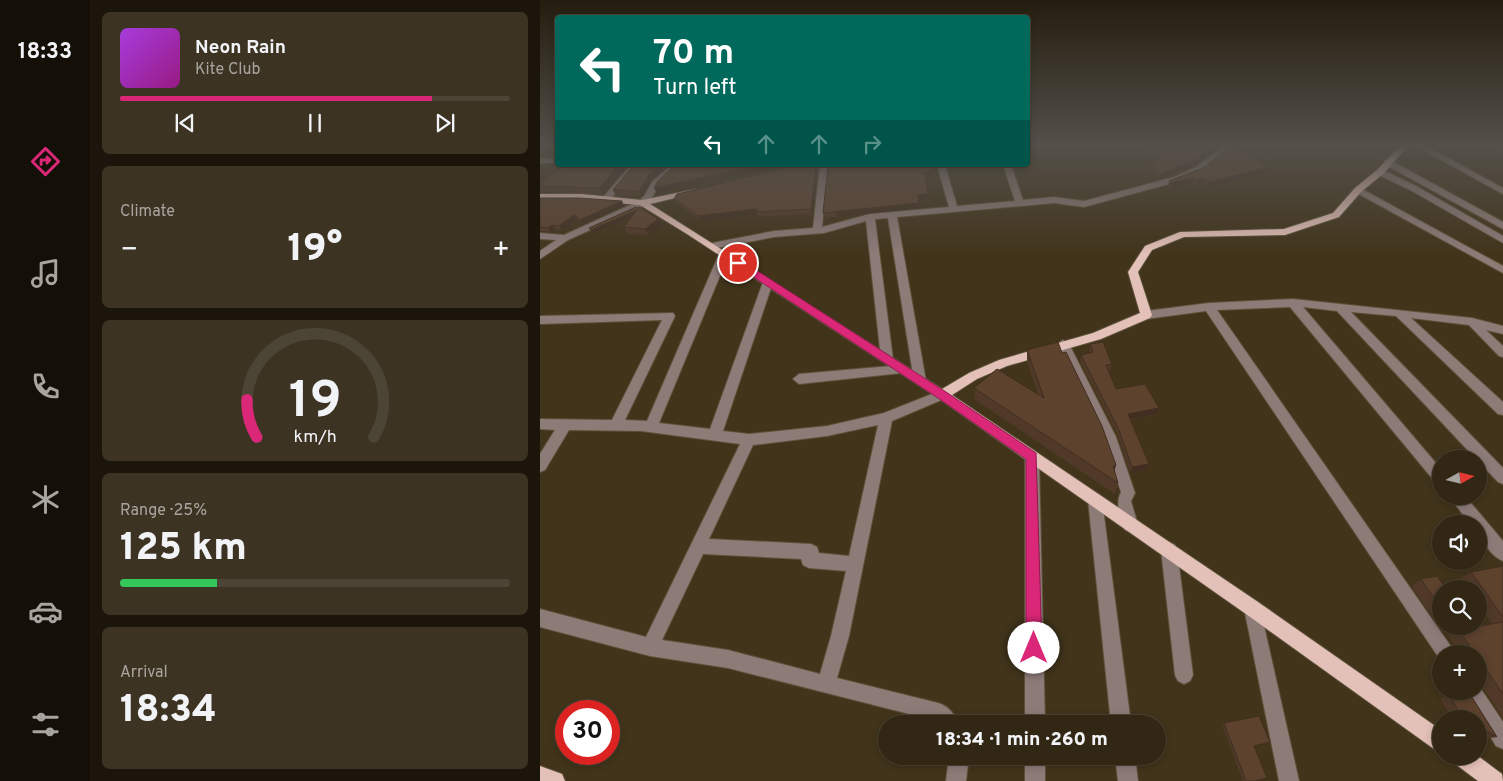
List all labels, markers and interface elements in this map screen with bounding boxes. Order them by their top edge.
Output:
text: 70 m [653,32,734,76]
icon: left [570,35,635,100]
text: Neon Rain [195,36,286,60]
text: 18:33 [18,39,72,66]
text: Kite Club [195,60,260,80]
text: Turn left [653,75,736,102]
icon: previous [171,109,199,137]
icon: pause [301,109,329,137]
icon: next [431,109,459,137]
icon: left [699,130,727,158]
icon: ahead [752,130,780,158]
icon: ahead [805,130,833,158]
icon: right [858,130,886,158]
icon: directions [28,144,63,179]
text: Climate [120,202,175,222]
text: 19° [287,226,343,275]
text: − [120,233,138,269]
text: + [492,233,510,269]
pin [717,242,759,284]
icon: arrive [724,249,752,277]
icon: music [28,256,63,291]
icon: phone [28,369,63,404]
text: 19 [289,370,341,436]
text: km/h [293,426,337,449]
north arrow [1432,450,1488,505]
map controls [1432,450,1487,765]
icon: climate [28,482,63,517]
text: Range · 25% [120,501,207,521]
button: sound [1432,515,1487,570]
text: 125 km [120,525,247,574]
button: search [1432,580,1487,635]
icon: car [28,594,63,629]
position arrow [1007,621,1059,673]
button: + [1432,645,1487,700]
text: Arrival [120,663,168,683]
text: 18:34 [120,687,217,736]
speed limit sign: 30 [555,700,620,765]
icon: filters [28,707,63,742]
button: − [1432,710,1487,765]
text: 18:34 · 1 min · 260 m [936,728,1108,752]

